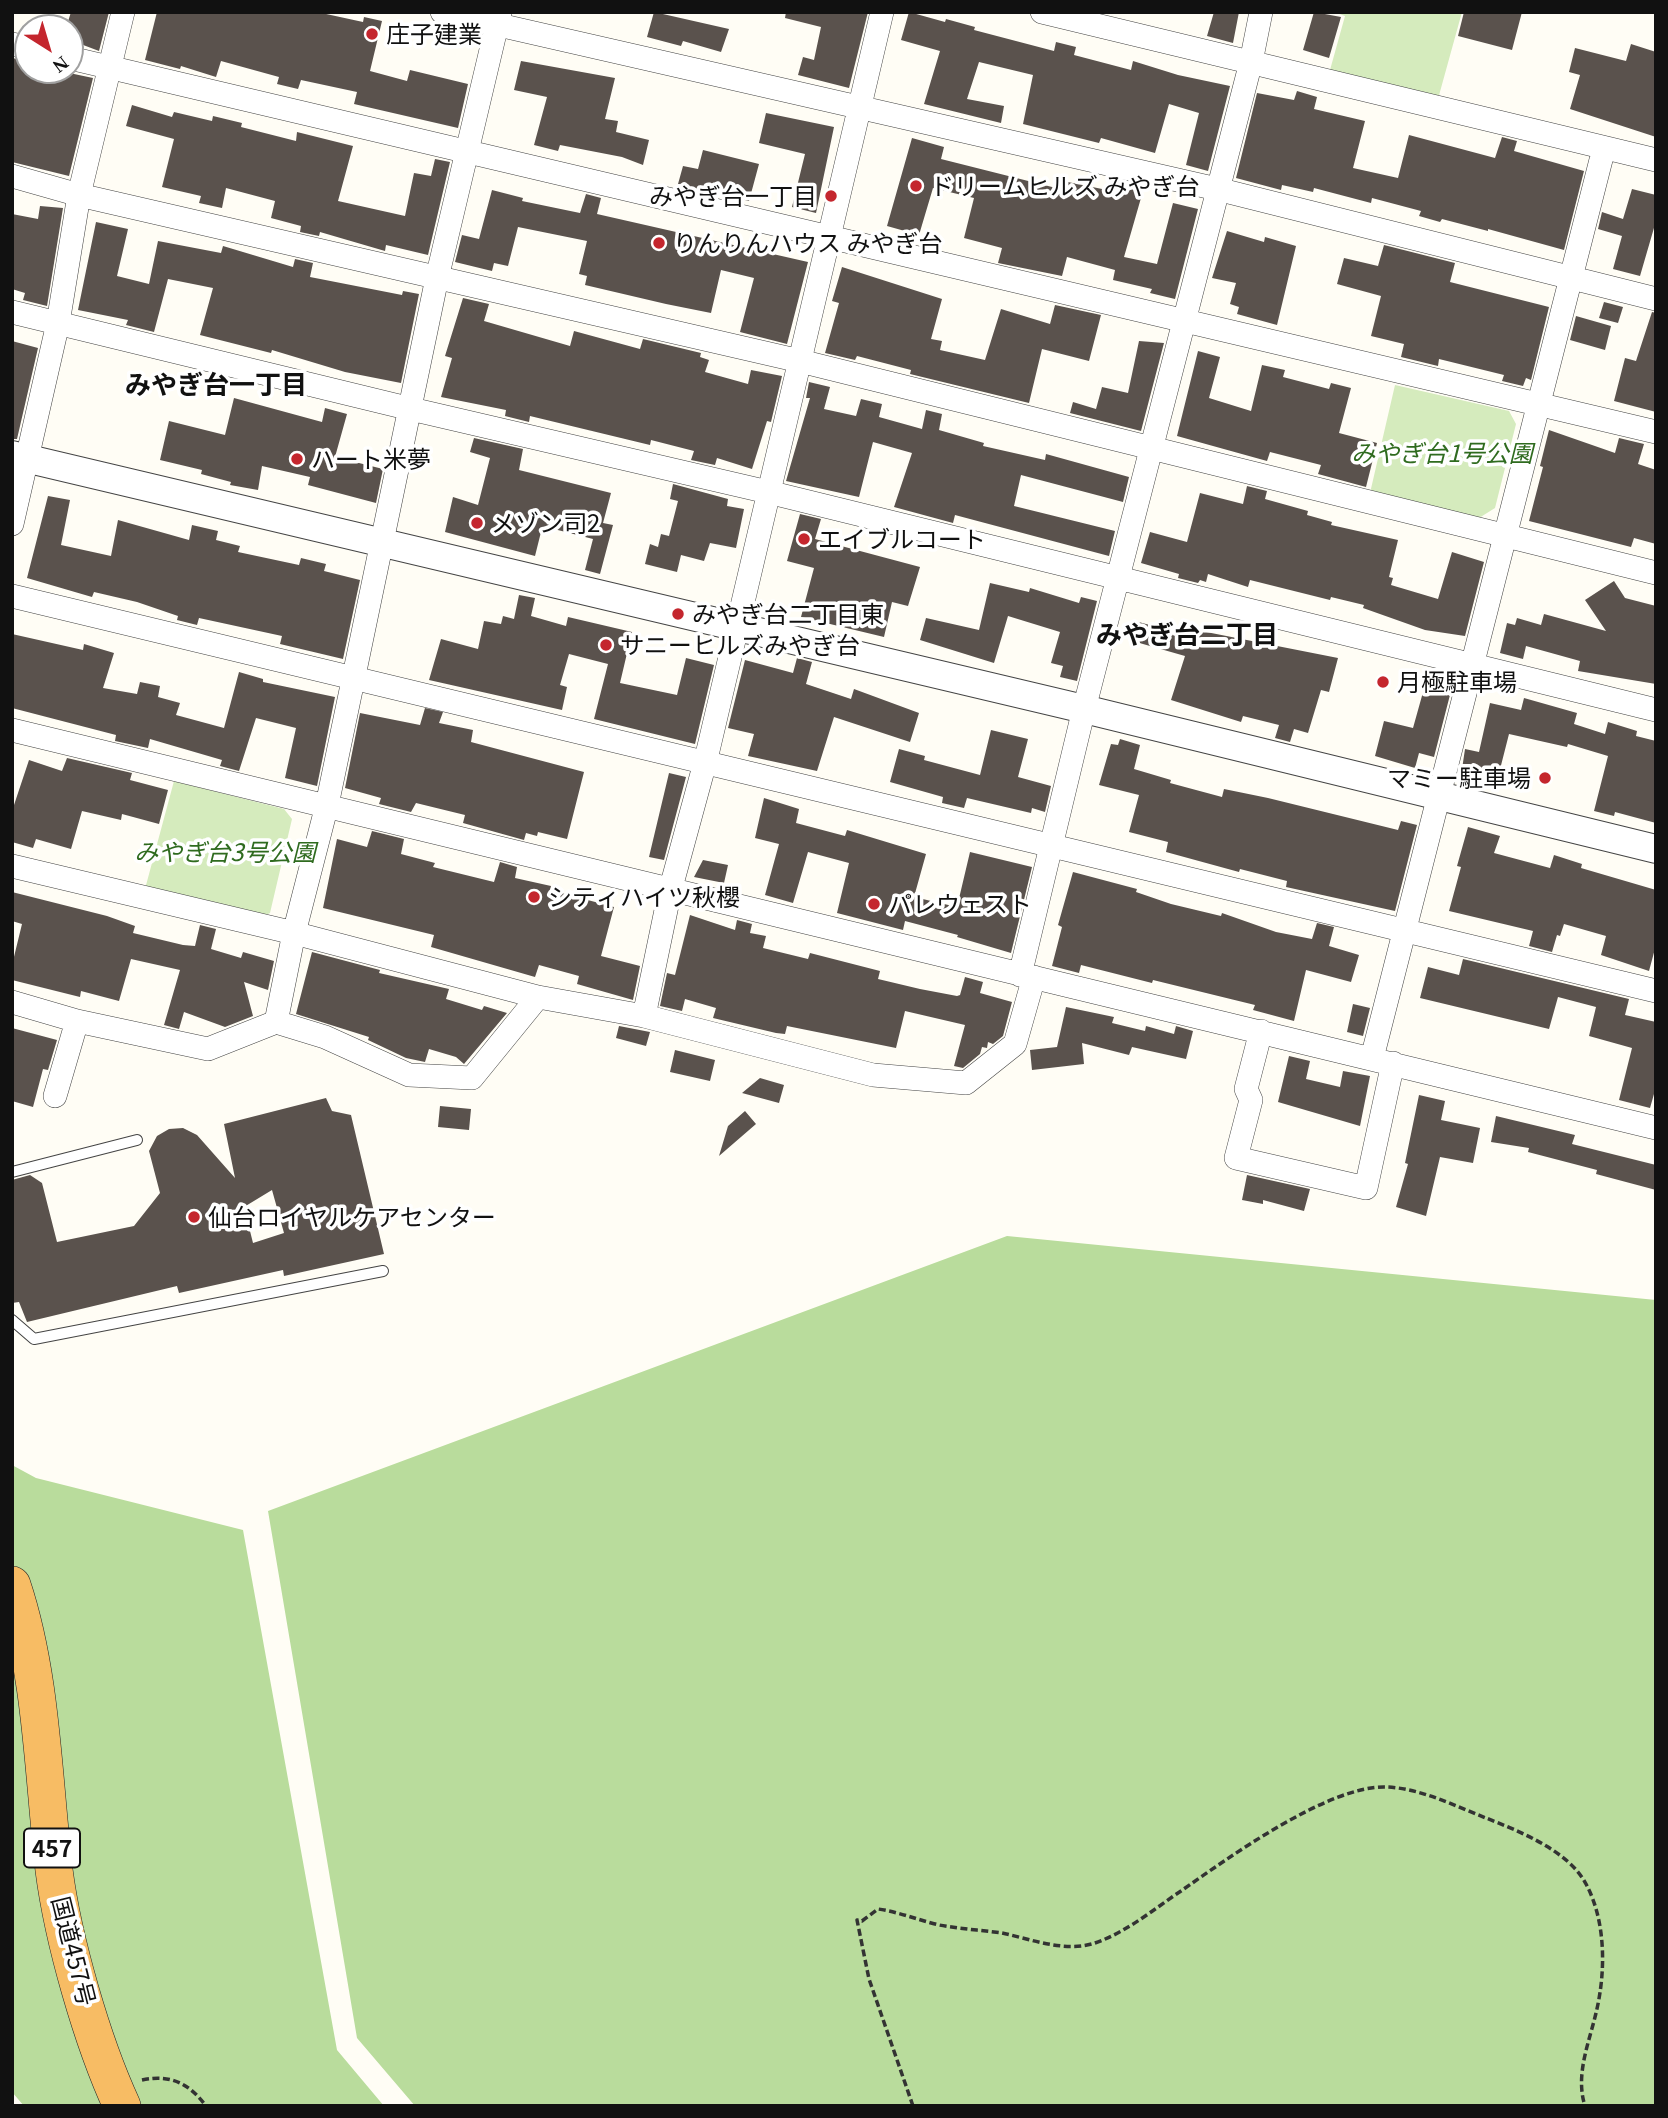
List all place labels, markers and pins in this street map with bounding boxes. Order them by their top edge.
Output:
place label: 庄子建業 [386,20,482,48]
marker: 庄子建業 [364,26,380,42]
place label: ドリームヒルズ みやぎ台 [930,172,1199,200]
marker: ドリームヒルズ みやぎ台 [908,178,924,194]
place label: みやぎ台一丁目 [649,182,817,210]
marker: みやぎ台一丁目 [823,188,839,204]
place label: りんりんハウス みやぎ台 [673,229,942,257]
marker: りんりんハウス みやぎ台 [651,235,667,251]
place label: ハート米夢 [311,445,431,473]
marker: ハート米夢 [289,451,305,467]
place label: メゾン司2 [491,509,600,537]
marker: メゾン司2 [469,515,485,531]
place label: エイブルコート [818,525,986,553]
marker: エイブルコート [796,531,812,547]
place label: みやぎ台二丁目東 [692,600,884,628]
marker: みやぎ台二丁目東 [670,606,686,622]
place label: サニーヒルズみやぎ台 [620,631,860,659]
marker: サニーヒルズみやぎ台 [598,637,614,653]
place label: 月極駐車場 [1397,668,1517,696]
marker: 月極駐車場 [1375,674,1391,690]
place label: マミー駐車場 [1387,764,1531,792]
marker: マミー駐車場 [1537,770,1553,786]
place label: シティハイツ秋櫻 [548,883,740,911]
marker: シティハイツ秋櫻 [526,889,542,905]
place label: パレウェスト [888,890,1032,918]
marker: パレウェスト [866,896,882,912]
place label: 仙台ロイヤルケアセンター [208,1203,496,1231]
marker: 仙台ロイヤルケアセンター [186,1209,202,1225]

